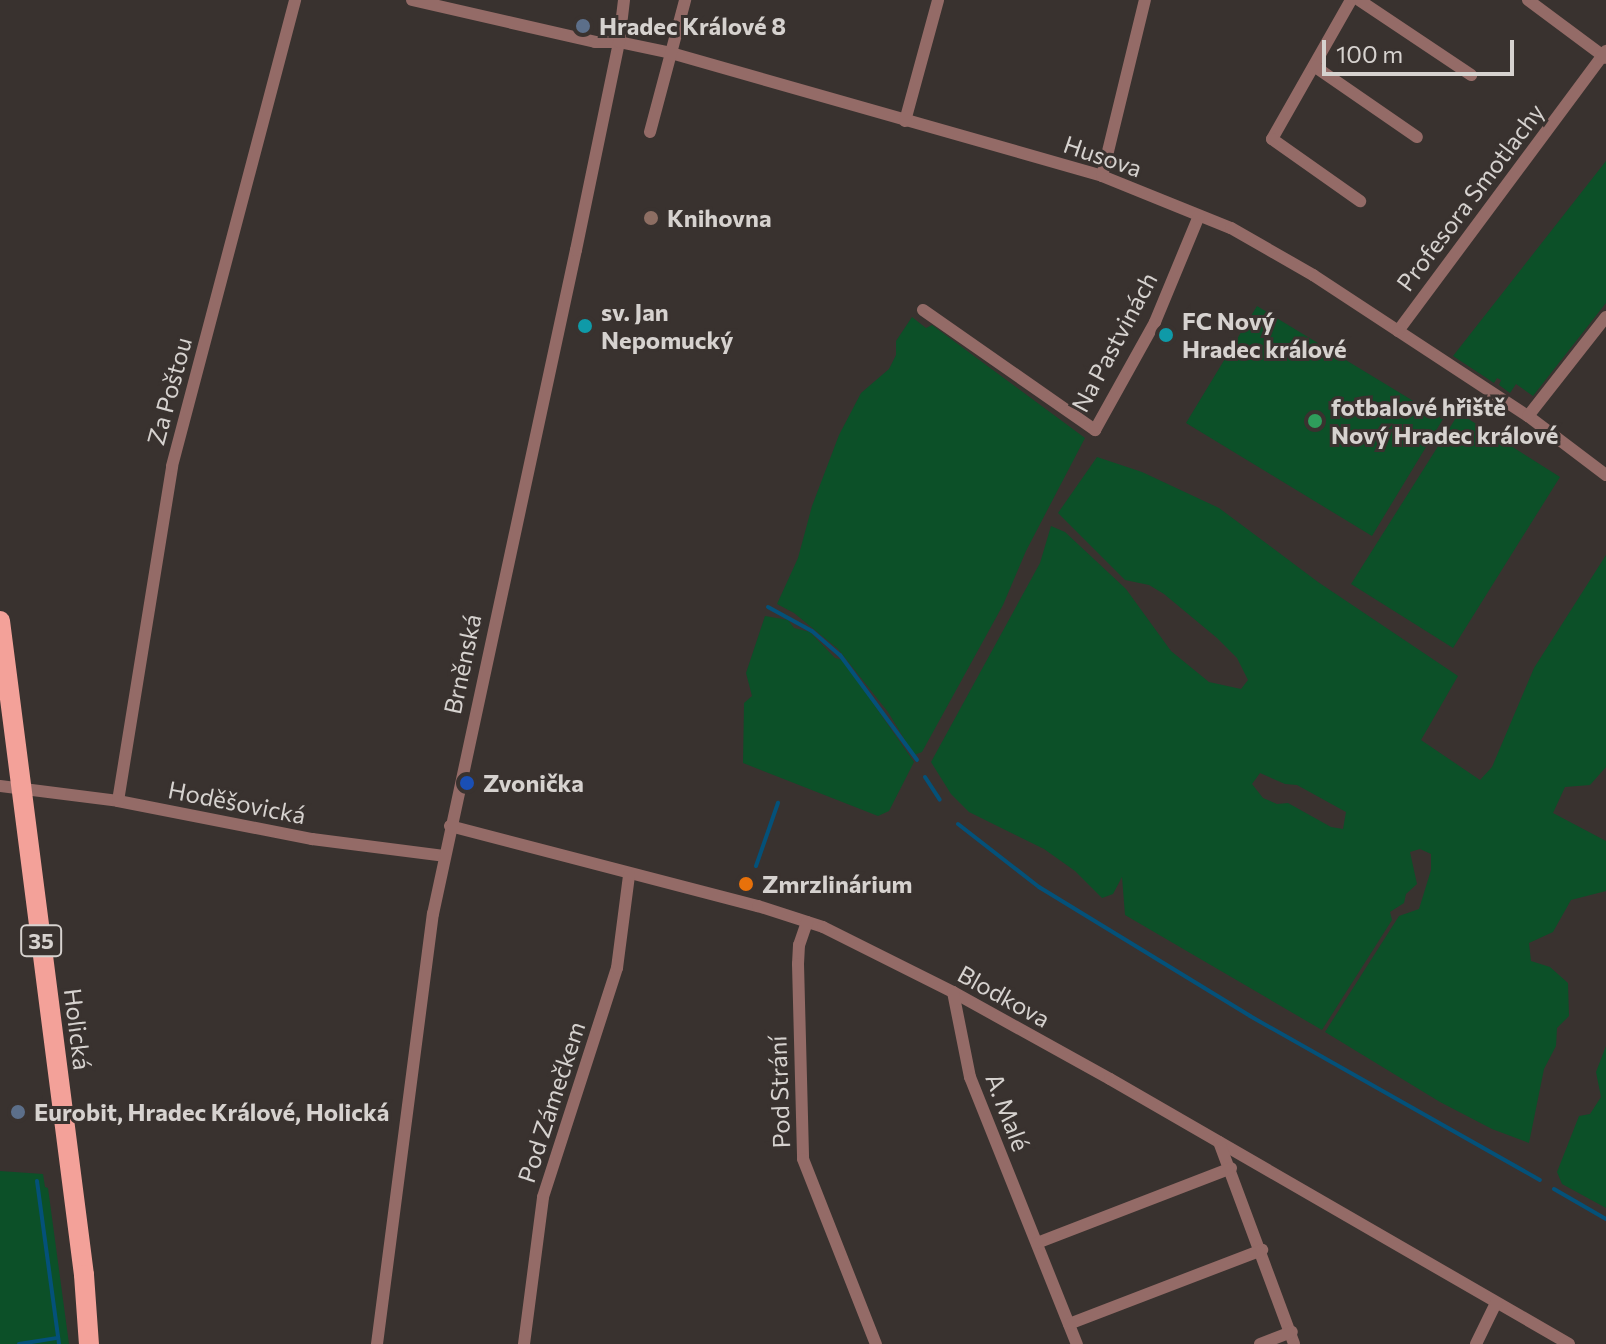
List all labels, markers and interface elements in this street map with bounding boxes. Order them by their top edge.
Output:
place label: Hradec Králové 8 [599,12,786,40]
marker: Hradec Králové 8 [574,17,592,35]
scale bar [1326,24,1518,74]
text: 100 m [1336,39,1403,68]
street label: Profesora Smotlachy [1390,98,1550,296]
street label: Husova [1060,129,1146,183]
place label: Knihovna [667,204,772,232]
marker: Knihovna [642,209,660,227]
street label: Na Pastvinách [1065,267,1163,417]
place label: sv. Jan Nepomucký [601,298,733,354]
place label: FC Nový Hradec králové [1182,307,1347,363]
marker: sv. Jan Nepomucký [576,317,594,335]
marker: FC Nový Hradec králové [1157,326,1175,344]
street label: Za Poštou [141,334,197,448]
place label: fotbalové hřiště Nový Hradec králové [1331,393,1558,449]
marker: fotbalové hřiště Nový Hradec králové [1306,412,1324,430]
street label: Brněnská [437,611,487,717]
place label: Zvonička [483,769,584,797]
marker: Zvonička [458,774,476,792]
street label: Hoděšovická [166,775,308,829]
place label: Zmrzlinárium [762,870,913,898]
marker: Zmrzlinárium [737,875,755,893]
road number: 35 [19,923,63,959]
street label: Blodkova [953,959,1055,1033]
street label: Holická [59,987,97,1071]
street label: Pod Zámečkem [511,1018,591,1186]
street label: Pod Strání [763,1035,795,1149]
street label: A. Malé [980,1069,1036,1155]
place label: Eurobit, Hradec Králové, Holická [34,1098,389,1126]
marker: Eurobit, Hradec Králové, Holická [9,1103,27,1121]

